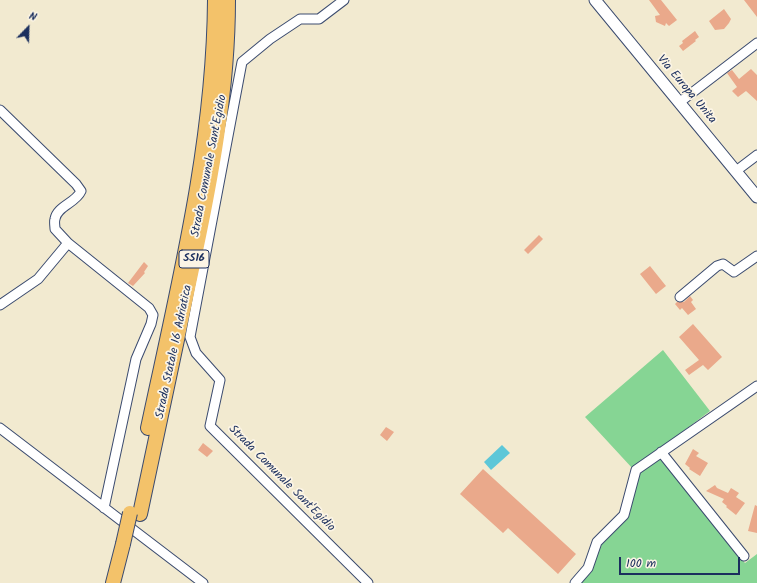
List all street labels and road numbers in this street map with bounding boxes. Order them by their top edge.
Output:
street label: Via Europa Unita [653,53,719,127]
street label: Strada Comunale Sant'Egidio [189,94,231,238]
road number: SS16 [179,250,209,268]
street label: Strada Statale 16 Adriatica [154,284,196,420]
street label: Strada Comunale Sant'Egidio [225,423,337,535]

